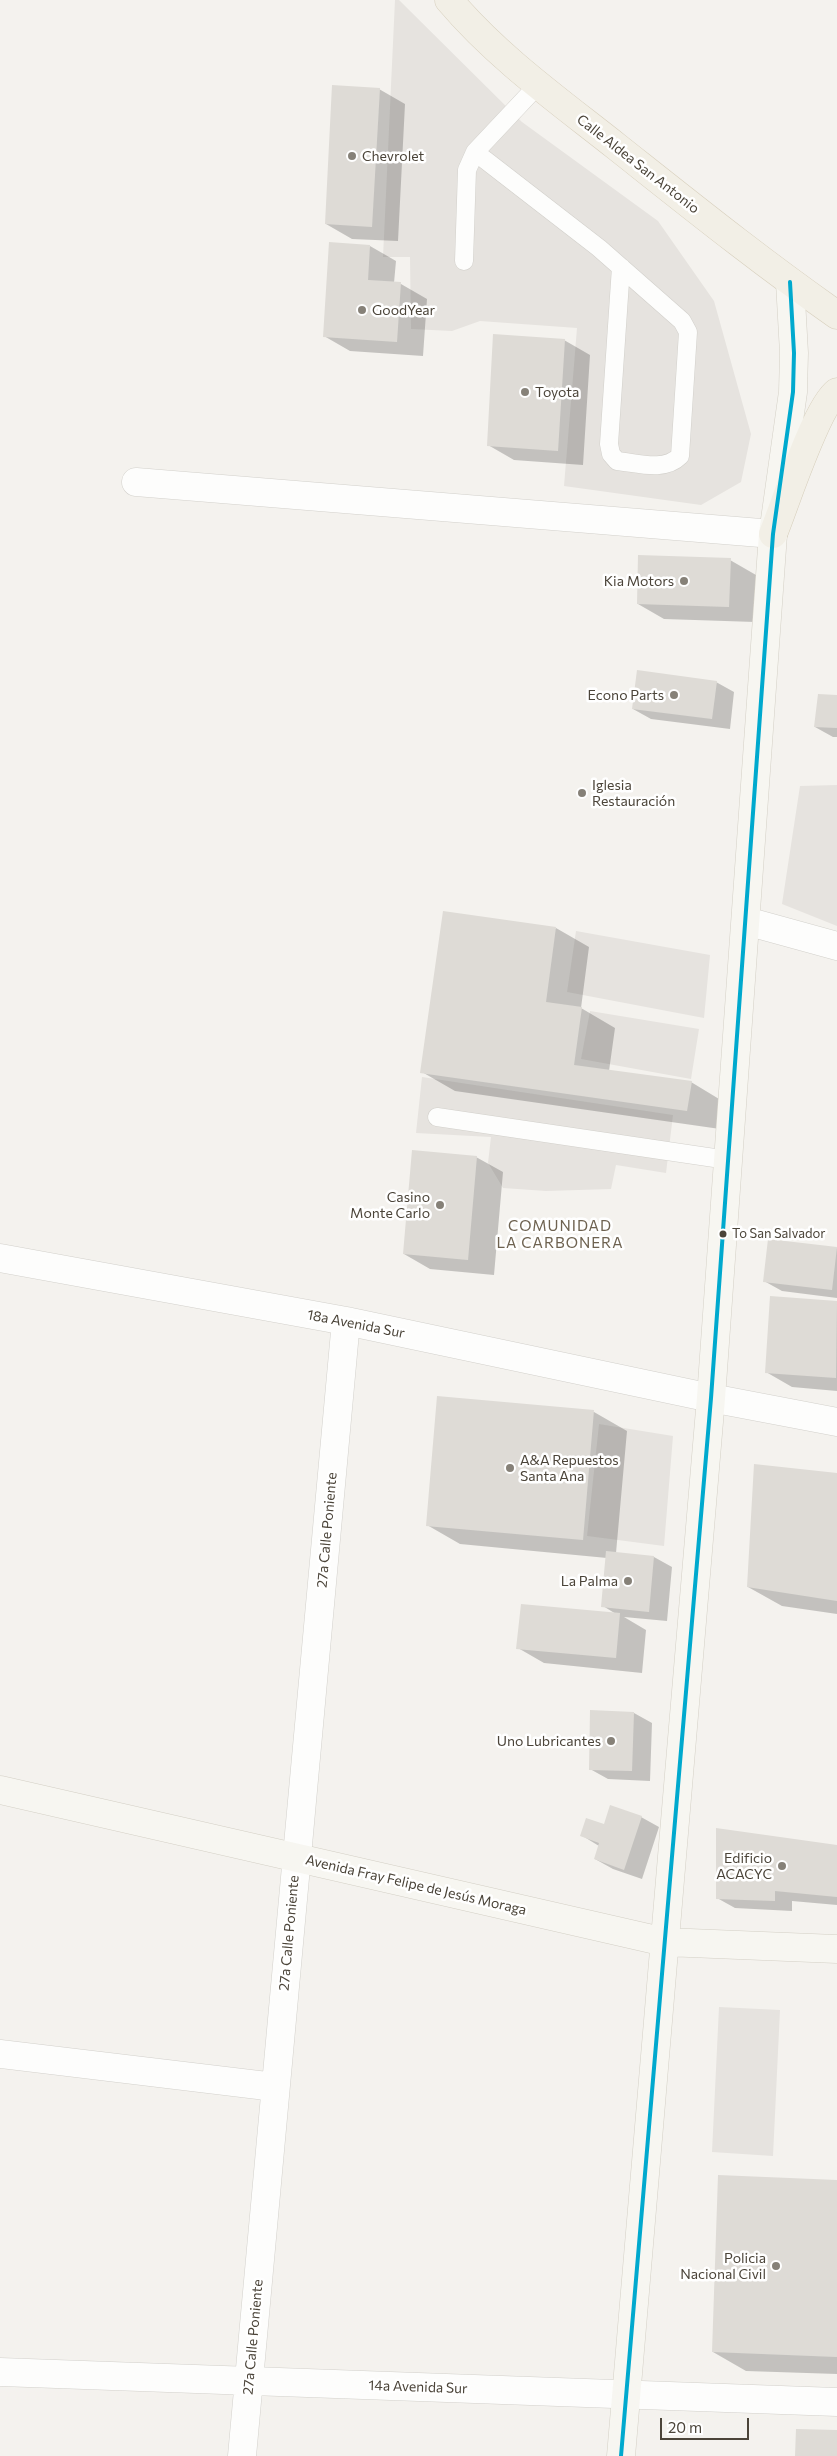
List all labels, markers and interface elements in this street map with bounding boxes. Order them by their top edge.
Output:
street label: Calle Aldea San Antonio [573,111,703,217]
place label: Chevrolet [362,148,424,164]
marker: Chevrolet [346,150,358,162]
place label: GoodYear [372,302,435,318]
marker: GoodYear [356,304,368,316]
place label: Toyota [535,384,579,400]
marker: Toyota [519,386,531,398]
place label: Kia Motors [604,573,674,589]
marker: Kia Motors [678,575,690,587]
place label: Econo Parts [588,687,664,703]
marker: Econo Parts [668,689,680,701]
place label: Iglesia Restauración [592,777,675,810]
marker: Iglesia Restauración [576,787,588,799]
place label: Casino Monte Carlo [350,1189,430,1222]
marker: Casino Monte Carlo [434,1199,446,1211]
district label: COMUNIDAD LA CARBONERA [495,1217,625,1252]
place label: To San Salvador [732,1226,825,1242]
marker: To San Salvador [718,1229,728,1239]
street label: 18a Avenida Sur [306,1306,406,1342]
place label: A&A Repuestos Santa Ana [520,1452,619,1484]
marker: A&A Repuestos Santa Ana [504,1462,516,1474]
street label: 27a Calle Poniente [314,1472,340,1588]
place label: La Palma [561,1573,618,1589]
marker: La Palma [622,1575,634,1587]
place label: Uno Lubricantes [497,1733,601,1749]
marker: Uno Lubricantes [605,1735,617,1747]
place label: Edificio ACACYC [716,1850,772,1882]
street label: Avenida Fray Felipe de Jesús Moraga [304,1851,528,1919]
marker: Edificio ACACYC [776,1860,788,1872]
street label: 27a Calle Poniente [276,1875,302,1991]
place label: Policia Nacional Civil [680,2250,766,2282]
marker: Policia Nacional Civil [770,2260,782,2272]
street label: 27a Calle Poniente [240,2279,266,2395]
street label: 14a Avenida Sur [368,2377,468,2397]
scale bar [662,2408,751,2440]
text: 20 m [668,2418,702,2436]

